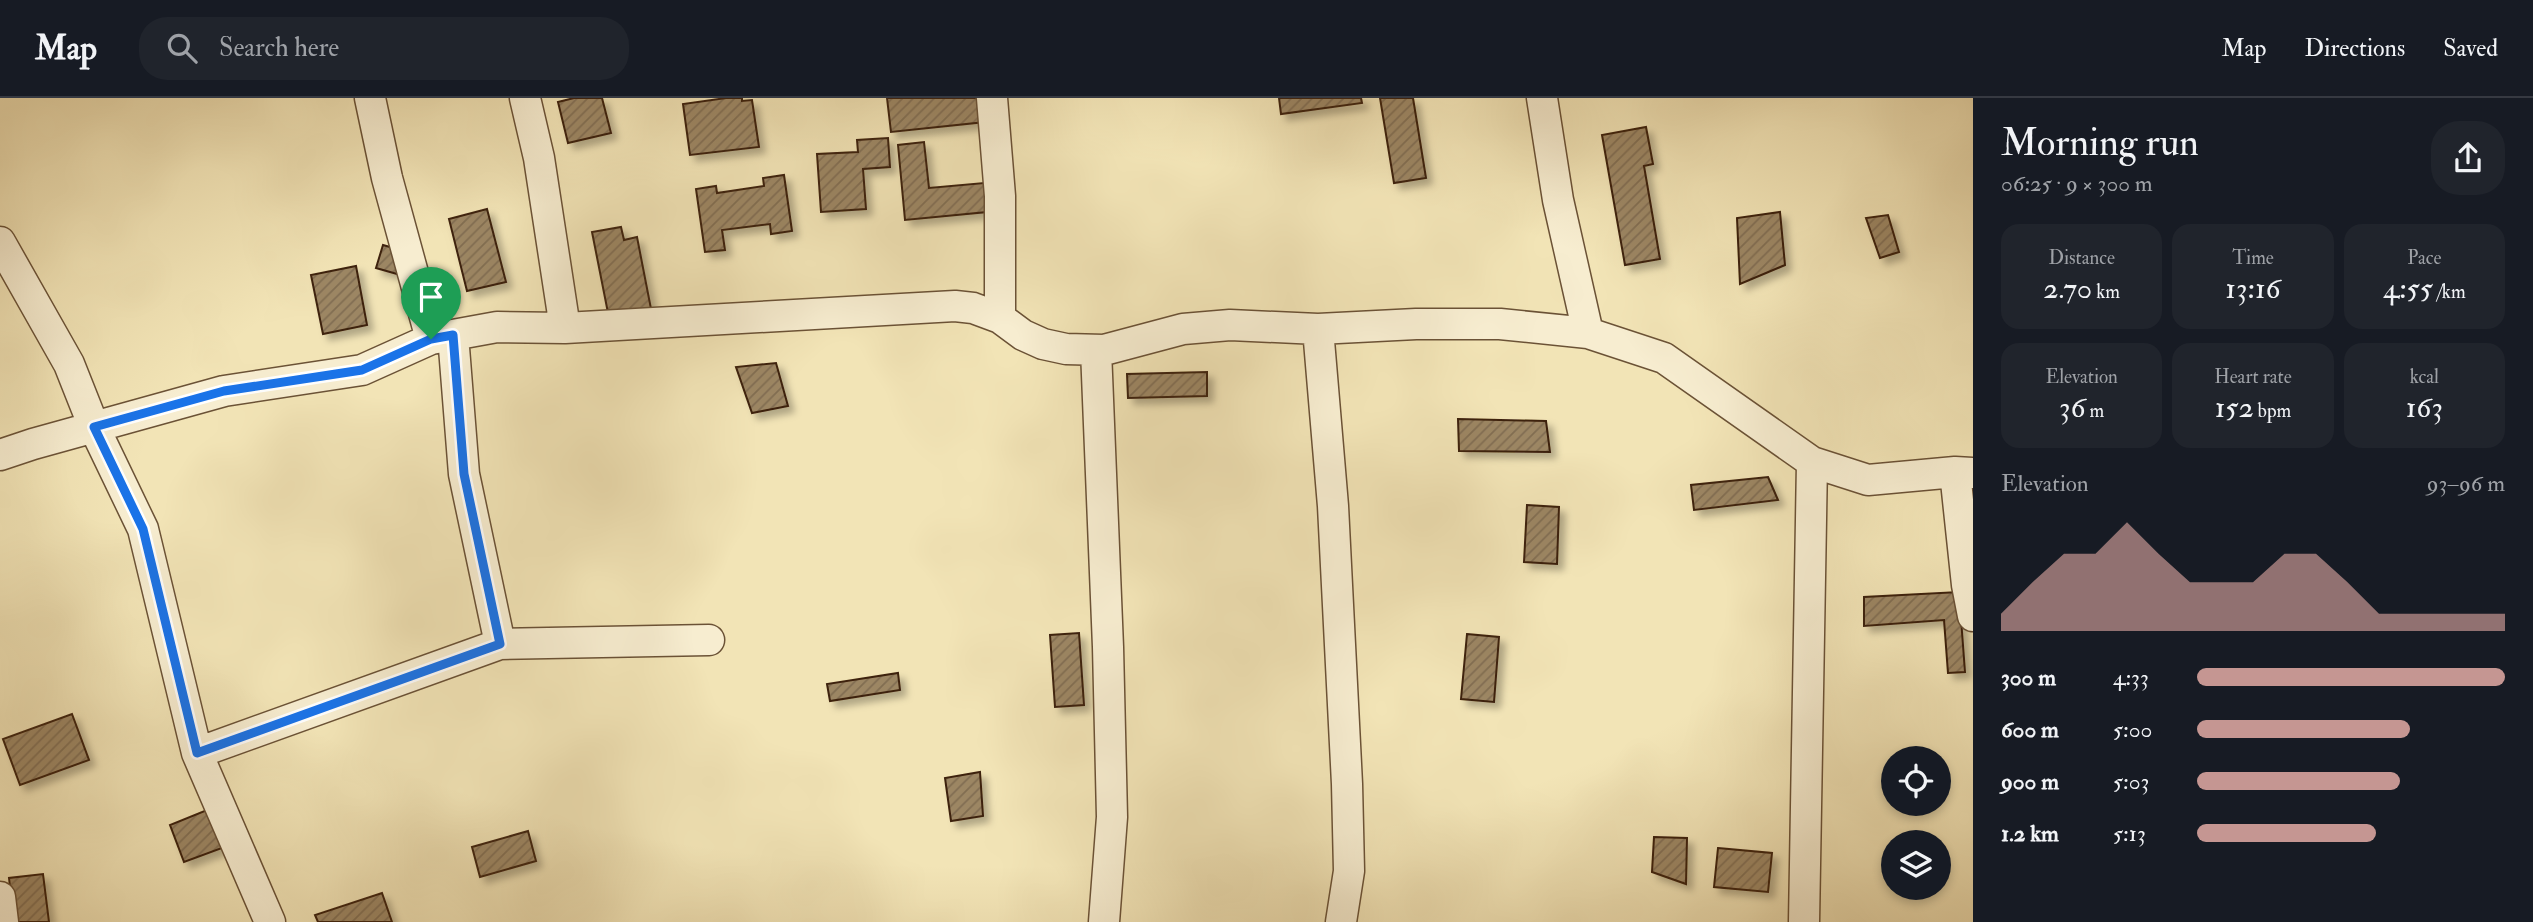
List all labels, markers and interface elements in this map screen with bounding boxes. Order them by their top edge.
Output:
search box [139,17,629,80]
text: Map [35,28,97,69]
icon: search [163,29,201,67]
text: Search here [219,32,339,64]
text: Map [2221,33,2266,64]
text: Directions [2304,33,2405,64]
text: Saved [2443,33,2498,64]
text: Morning run [2001,119,2199,167]
button: share [2431,121,2505,195]
text: 06:25 · 9 × 300 m [2001,169,2153,198]
text: Distance [2048,246,2115,270]
text: Time [2232,246,2274,270]
text: Pace [2407,246,2441,270]
pin [401,267,461,339]
text: 2.70 [2043,270,2092,307]
text: 13:16 [2225,270,2281,307]
text: 4:55 [2383,270,2433,307]
icon: arrive [412,278,450,316]
text: km [2092,280,2120,304]
text: /km [2433,280,2466,304]
text: Elevation [2045,365,2118,389]
text: Heart rate [2214,365,2292,389]
text: kcal [2410,365,2439,389]
text: 36 [2059,389,2086,426]
text: 152 [2215,389,2254,426]
text: 163 [2406,389,2443,426]
text: m [2086,399,2104,423]
text: bpm [2254,399,2291,423]
text: Elevation [2001,469,2089,498]
text: 93–96 m [2427,469,2505,498]
text: 300 m [2001,663,2056,692]
text: 4:33 [2113,663,2149,692]
text: 600 m [2001,715,2059,744]
text: 5:00 [2113,715,2152,744]
map controls [1881,746,1951,900]
button: locate [1881,746,1951,816]
text: 900 m [2001,767,2059,796]
text: 5:03 [2113,767,2149,796]
text: 1.2 km [2001,819,2059,848]
text: 5:13 [2113,819,2146,848]
button: layers [1881,830,1951,900]

